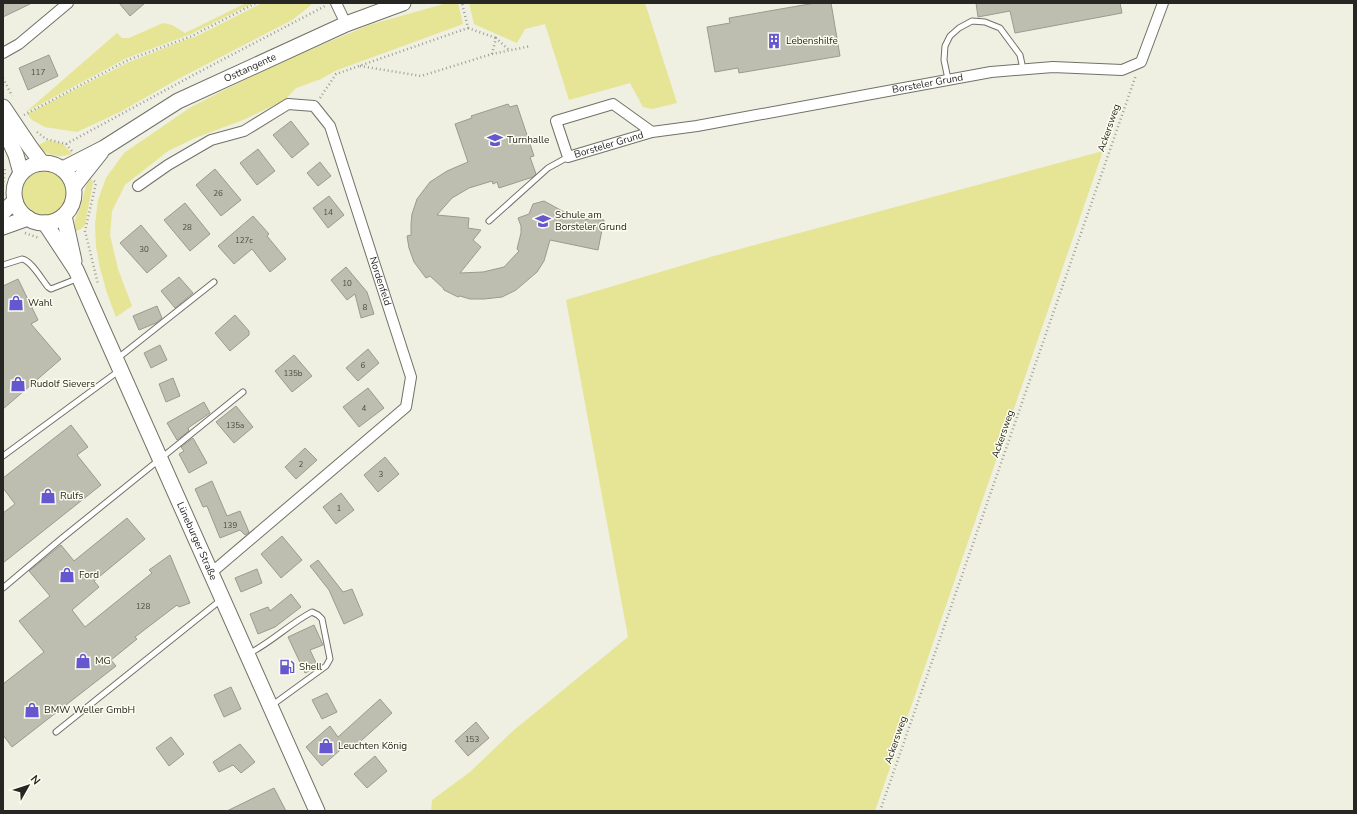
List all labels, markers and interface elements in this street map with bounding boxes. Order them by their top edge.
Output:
building icon: Lebenshilfe [765,32,783,50]
place label: Lebenshilfe [786,34,838,48]
street label: Osttangente [222,50,278,86]
house number: 117 [31,67,45,78]
street label: Borsteler Grund [891,70,964,97]
street label: Ackersweg [1094,102,1124,154]
street label: Borsteler Grund [572,128,645,162]
school or university icon: Turnhalle [486,131,504,149]
place label: Turnhalle [507,133,549,147]
house number: 26 [213,188,223,199]
house number: 14 [323,207,333,218]
place label: Schule am Borsteler Grund [555,208,627,234]
school or university icon: Schule am Borsteler Grund [534,212,552,230]
house number: 28 [182,222,192,233]
house number: 127c [235,235,253,246]
house number: 30 [139,244,149,255]
street label: Nordenfeld [366,255,395,308]
house number: 10 [342,278,352,289]
shop icon: Wahl [7,294,25,312]
place label: Wahl [28,296,52,310]
house number: 8 [363,302,368,313]
house number: 6 [361,360,366,371]
house number: 135b [283,368,303,379]
shop icon: Rudolf Sievers [9,375,27,393]
place label: Rudolf Sievers [30,377,95,391]
house number: 4 [362,403,367,414]
street label: Ackersweg [988,408,1018,460]
house number: 135a [226,420,244,431]
house number: 2 [299,459,304,470]
house number: 3 [379,469,384,480]
shop icon: Rulfs [39,487,57,505]
place label: Rulfs [60,489,83,503]
street label: Lüneburger Straße [173,500,220,582]
house number: 1 [337,503,342,514]
house number: 139 [223,520,237,531]
shop icon: Ford [58,566,76,584]
place label: Ford [79,568,99,582]
house number: 128 [136,601,150,612]
shop icon: MG [74,652,92,670]
place label: MG [95,654,111,668]
fuel station icon: Shell [278,658,296,676]
place label: Shell [299,660,322,674]
shop icon: BMW Weller GmbH [23,701,41,719]
place label: BMW Weller GmbH [44,703,135,717]
street label: Ackersweg [881,714,911,766]
house number: 153 [465,734,479,745]
shop icon: Leuchten König [317,737,335,755]
place label: Leuchten König [338,739,407,753]
north arrow [8,766,48,806]
text: N [27,772,44,788]

